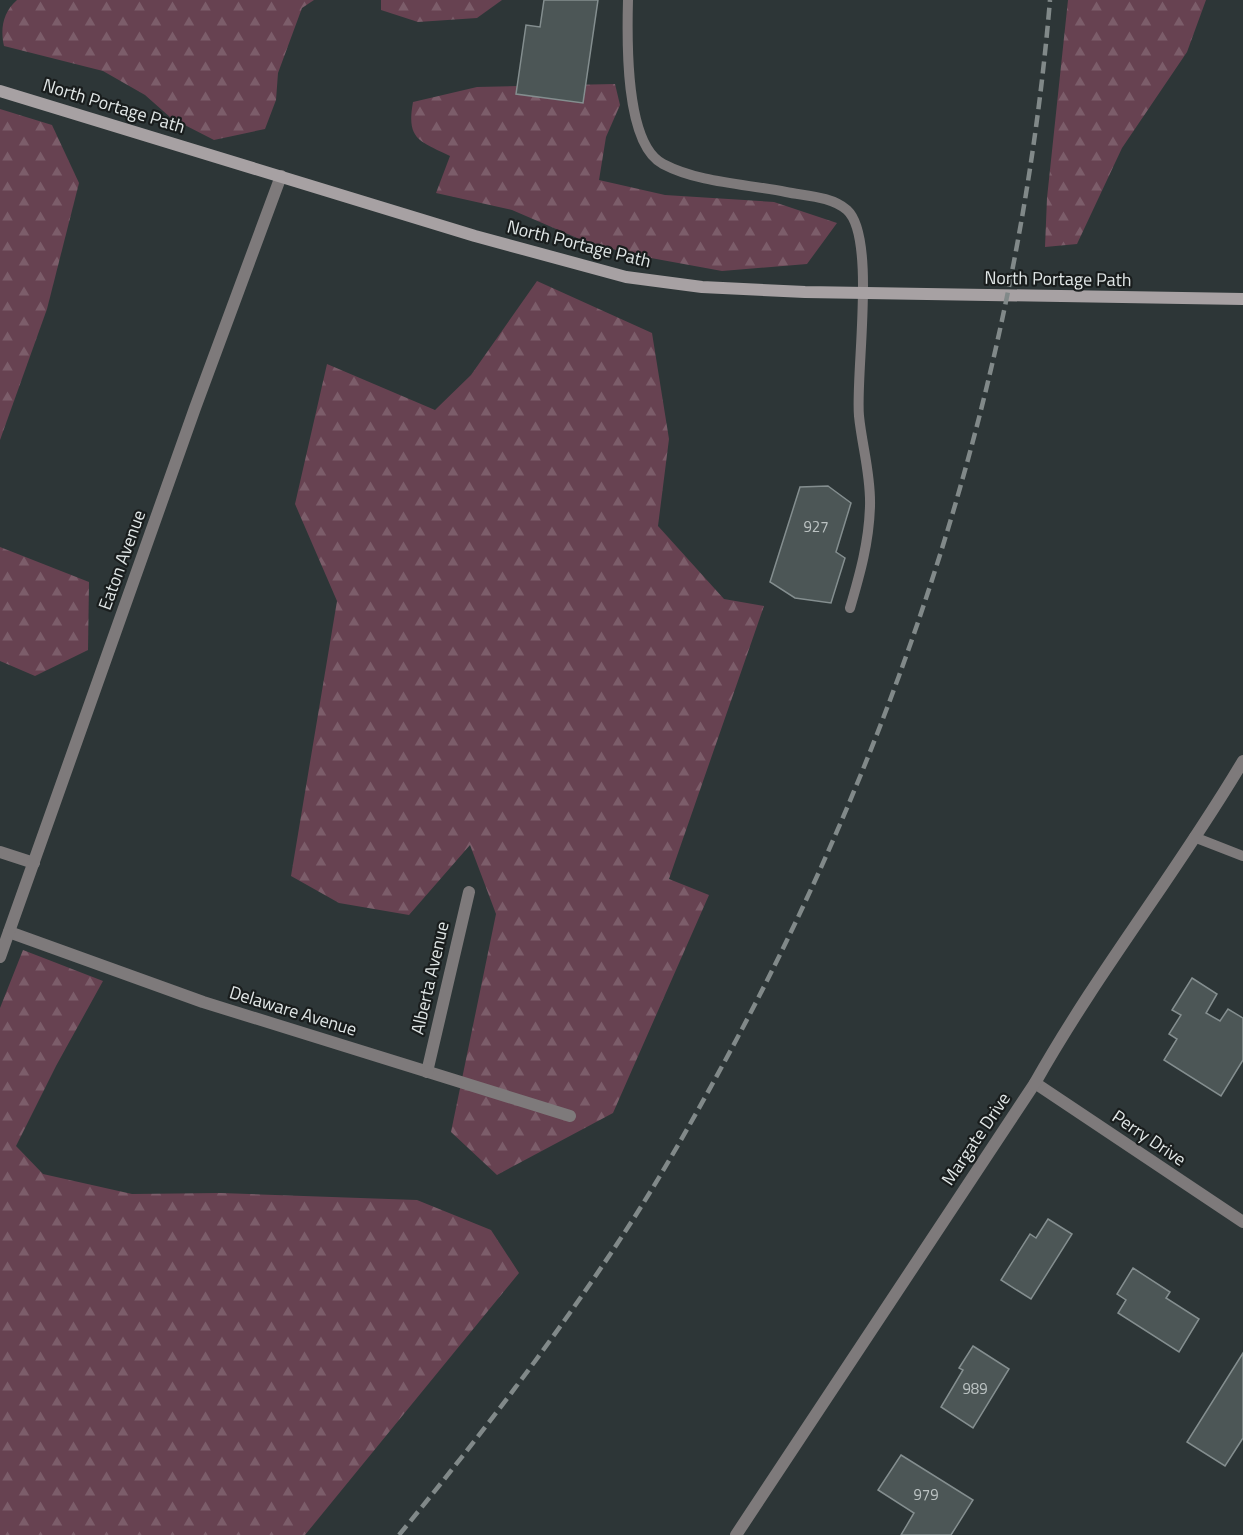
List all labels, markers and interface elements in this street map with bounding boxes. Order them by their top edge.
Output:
street label: North Portage Path [40,71,189,140]
street label: North Portage Path [504,213,654,274]
street label: North Portage Path [984,264,1132,293]
street label: Eaton Avenue [91,506,152,614]
house number: 927 [803,515,829,538]
street label: Alberta Avenue [403,919,456,1037]
street label: Delaware Avenue [226,978,360,1043]
street label: Margate Drive [934,1087,1017,1191]
street label: Perry Drive [1107,1103,1192,1172]
house number: 989 [962,1377,988,1400]
house number: 979 [913,1483,939,1506]

